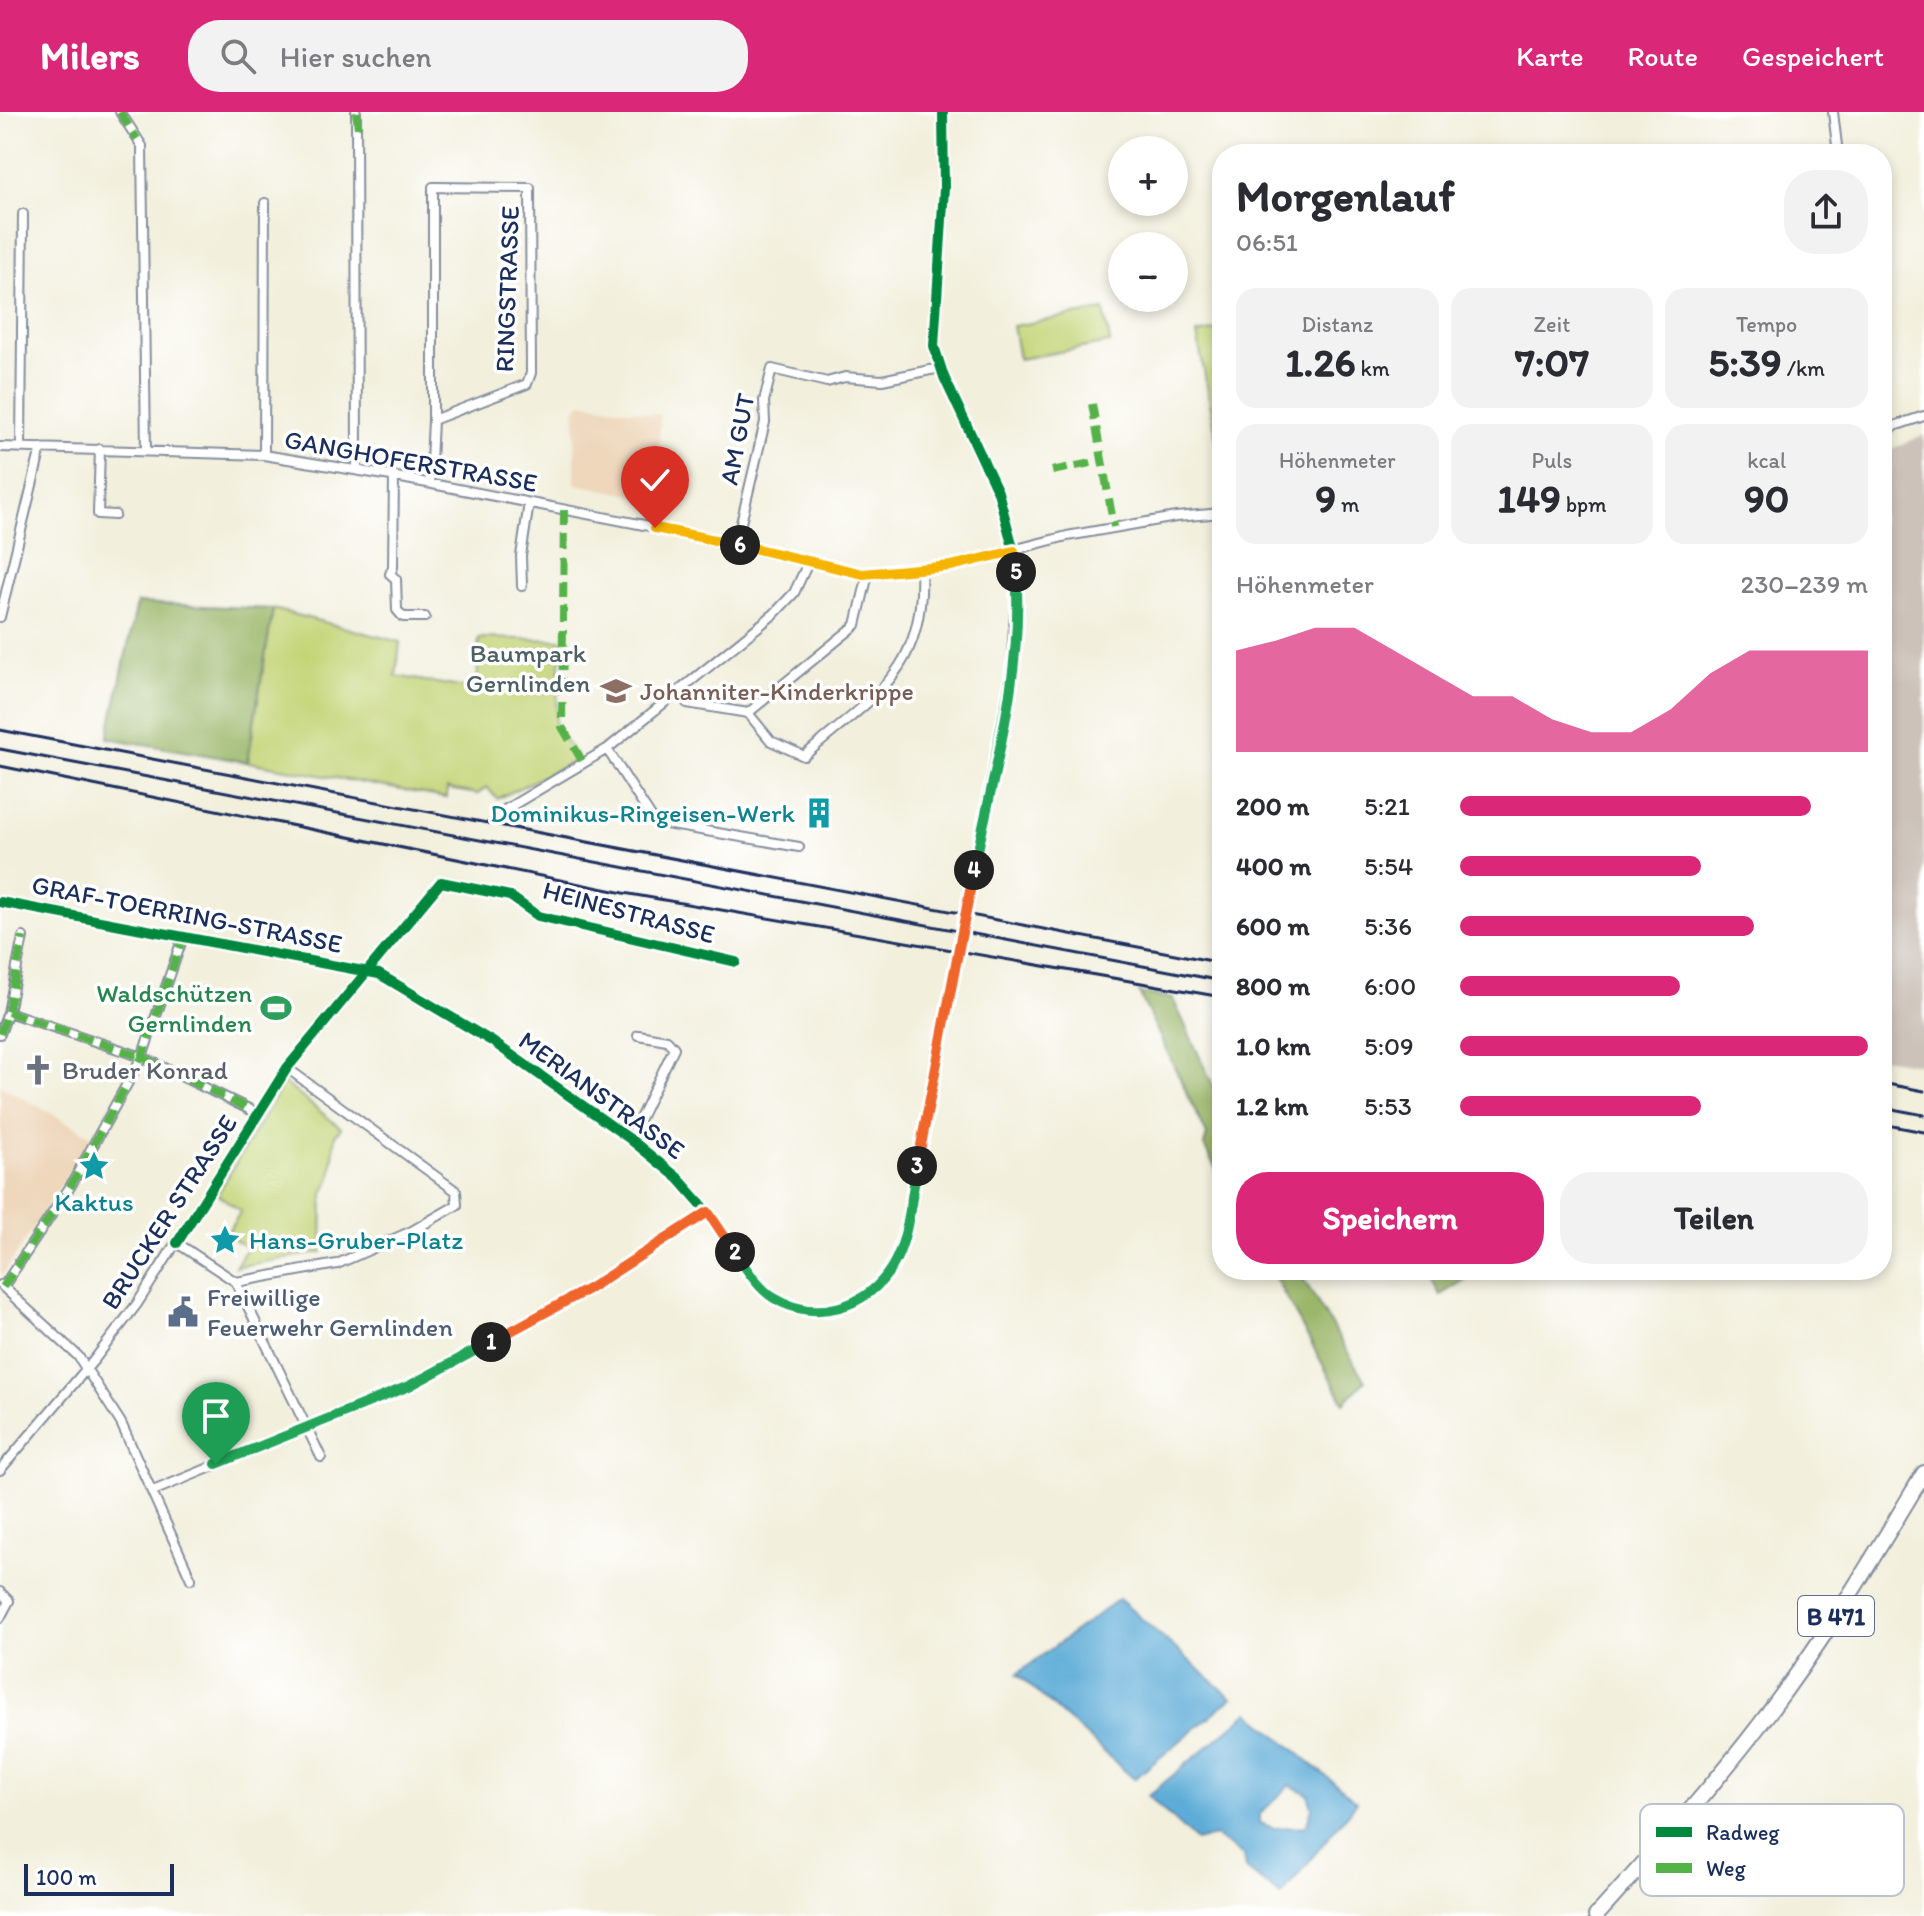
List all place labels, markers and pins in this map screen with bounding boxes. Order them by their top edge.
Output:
pin [621,446,689,528]
pin: 6 [720,525,760,565]
pin: 5 [996,552,1036,592]
school or university icon: Johanniter-Kinderkrippe [599,674,633,708]
place label: Johanniter-Kinderkrippe [640,675,914,707]
building icon: Dominikus-Ringeisen-Werk [802,796,836,830]
place label: Dominikus-Ringeisen-Werk [490,797,796,829]
pin: 4 [954,850,994,890]
place label: Waldschützen Gernlinden [96,977,252,1039]
sports icon: Waldschützen Gernlinden [259,991,293,1025]
church icon: Bruder Konrad [21,1053,55,1087]
place label: Bruder Konrad [62,1054,228,1086]
pin: 3 [897,1146,937,1186]
place icon: Kaktus [77,1149,111,1183]
place label: Kaktus [54,1186,134,1218]
place icon: Hans-Gruber-Platz [208,1223,242,1257]
place label: Hans-Gruber-Platz [249,1224,463,1256]
pin: 2 [715,1232,755,1272]
place label: Freiwillige Feuerwehr Gernlinden [207,1281,453,1343]
public building icon: Freiwillige Feuerwehr Gernlinden [166,1295,200,1329]
pin: 1 [471,1322,511,1362]
pin [182,1382,250,1464]

